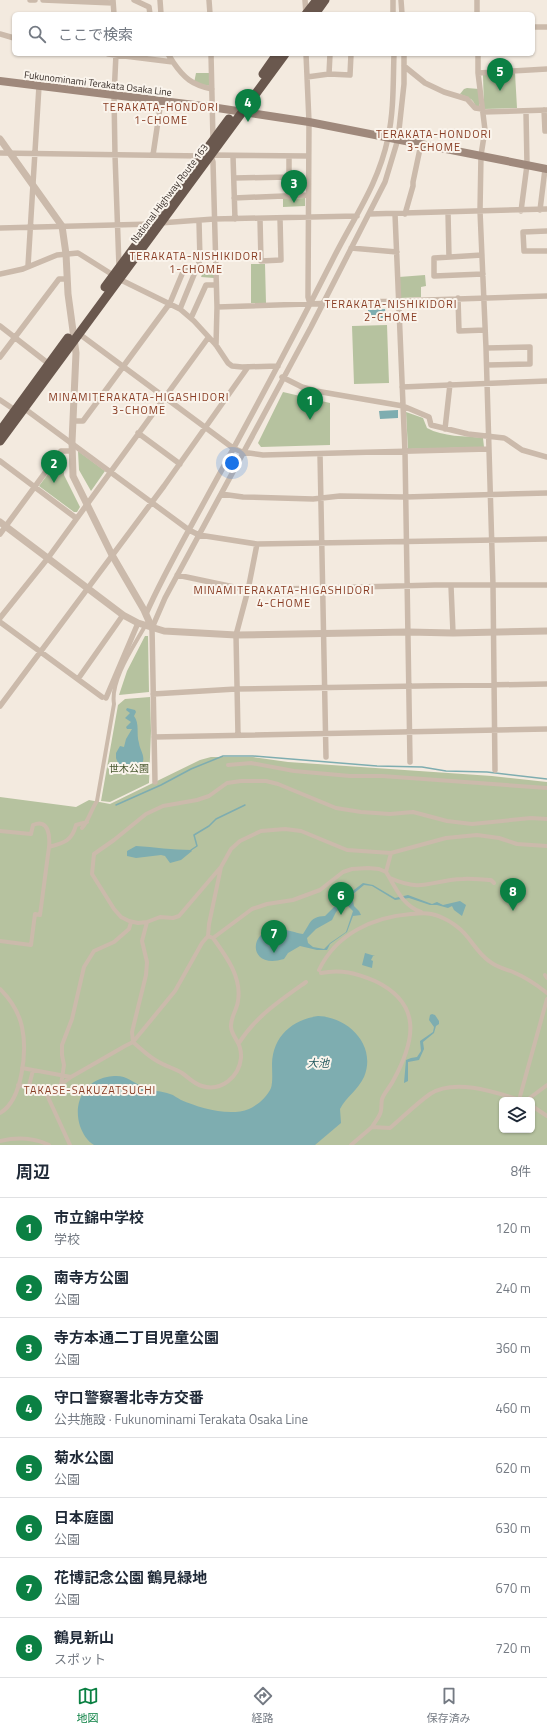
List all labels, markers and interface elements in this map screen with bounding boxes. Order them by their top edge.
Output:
search box [12,12,535,56]
icon: search [26,23,48,45]
text: ここで検索 [58,23,133,46]
pin: 5 [487,58,513,91]
street label: Fukunominami Terakata Osaka Line [23,67,173,100]
pin: 4 [235,89,261,122]
district label: TERAKATA-HONDORI 1-CHOME [103,99,219,128]
district label: TERAKATA-HONDORI 3-CHOME [376,126,492,155]
street label: National Highway Route 163 [127,141,212,246]
pin: 3 [281,170,307,203]
district label: TERAKATA-NISHIKIDORI 1-CHOME [130,248,263,277]
district label: TERAKATA-NISHIKIDORI 2-CHOME [325,296,458,325]
pin: 1 [297,387,323,420]
district label: MINAMITERAKATA-HIGASHIDORI 3-CHOME [48,389,230,418]
pin: 2 [41,450,67,483]
your location [222,453,242,473]
district label: MINAMITERAKATA-HIGASHIDORI 4-CHOME [193,582,375,611]
park label: 世木公園 [109,761,149,776]
pin: 8 [500,878,526,911]
pin: 6 [328,882,354,915]
pin: 7 [261,920,287,953]
water label: 大池 [307,1055,330,1071]
district label: TAKASE-SAKUZATSUCHI [24,1082,156,1098]
map controls [499,1097,535,1133]
button: layers [499,1097,535,1133]
text: 周辺 [16,1159,50,1185]
text: 8件 [511,1161,531,1181]
text: 市立錦中学校 [54,1206,144,1229]
text: 1 [25,1218,33,1238]
text: 120 m [495,1218,531,1238]
text: 学校 [54,1229,80,1249]
text: 南寺方公園 [54,1266,129,1289]
text: 2 [25,1278,33,1298]
text: 240 m [495,1278,531,1298]
text: 公園 [54,1289,80,1309]
text: 寺方本通二丁目児童公園 [54,1326,219,1349]
text: 3 [25,1338,33,1358]
text: 360 m [495,1338,531,1358]
text: 公園 [54,1349,80,1369]
text: 守口警察署北寺方交番 [54,1386,204,1409]
text: 4 [25,1398,33,1418]
text: 460 m [495,1398,531,1418]
text: 公共施設 · Fukunominami Terakata Osaka Line [54,1409,308,1429]
text: 菊水公園 [54,1446,114,1469]
text: 5 [25,1458,33,1478]
text: 620 m [495,1458,531,1478]
text: 公園 [54,1469,80,1489]
text: 日本庭園 [54,1506,114,1529]
text: 6 [25,1518,33,1538]
text: 630 m [495,1518,531,1538]
text: 公園 [54,1529,80,1549]
text: 花博記念公園 鶴見緑地 [54,1566,207,1589]
text: 7 [25,1578,33,1598]
text: 670 m [495,1578,531,1598]
text: 公園 [54,1589,80,1609]
text: 鶴見新山 [54,1626,114,1649]
text: 8 [25,1638,33,1658]
text: 720 m [495,1638,531,1658]
text: スポット [54,1649,106,1669]
tab: 地図 [77,1685,99,1726]
tab: 経路 [252,1685,274,1726]
tab: 保存済み [427,1685,471,1726]

